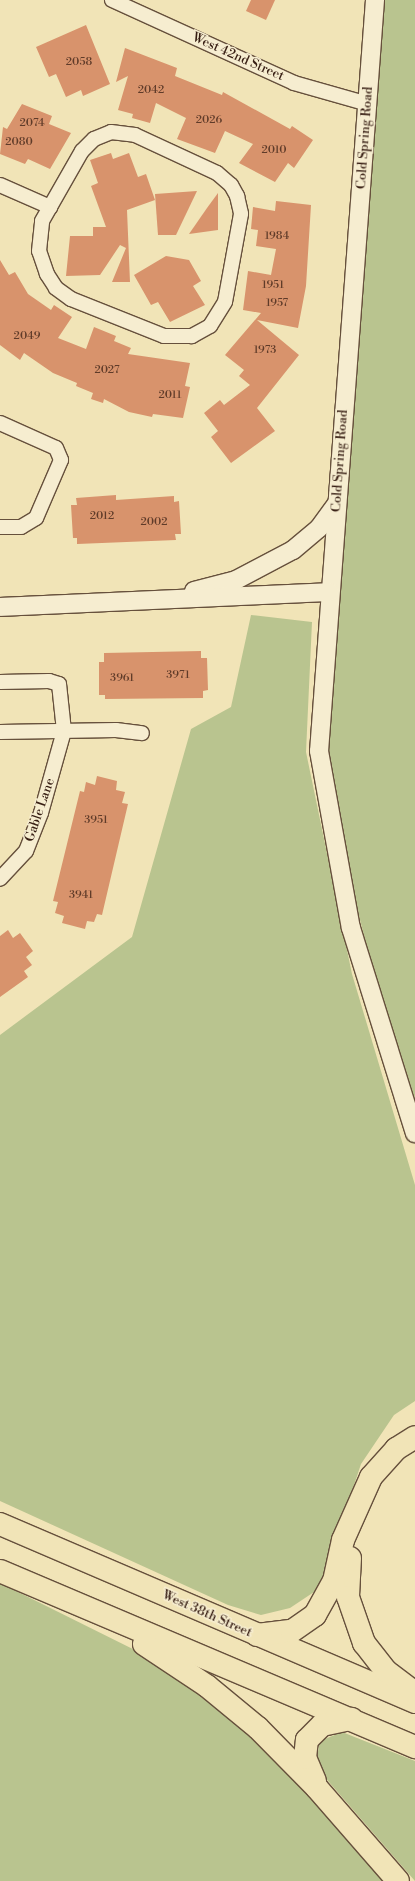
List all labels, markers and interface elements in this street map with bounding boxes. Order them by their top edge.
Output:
street label: West 42nd Street [190,30,286,84]
house number: 2058 [66,55,92,69]
house number: 2042 [138,83,164,97]
street label: Cold Spring Road [354,86,376,190]
house number: 2026 [196,113,222,127]
house number: 2074 [20,116,44,130]
house number: 2080 [5,135,33,149]
house number: 2010 [262,143,286,157]
house number: 1984 [265,229,289,243]
house number: 1951 [262,278,284,292]
house number: 1957 [266,296,288,310]
house number: 2049 [14,329,40,343]
house number: 1973 [254,343,276,357]
house number: 2027 [94,363,120,377]
house number: 2011 [158,388,182,402]
street label: Cold Spring Road [329,409,351,513]
house number: 2012 [90,509,114,523]
house number: 2002 [141,515,167,529]
house number: 3971 [166,668,190,682]
house number: 3961 [110,671,134,685]
street label: Gable Lane [22,776,58,844]
house number: 3951 [84,813,108,827]
house number: 3941 [69,888,93,902]
street label: West 38th Street [160,1587,254,1641]

